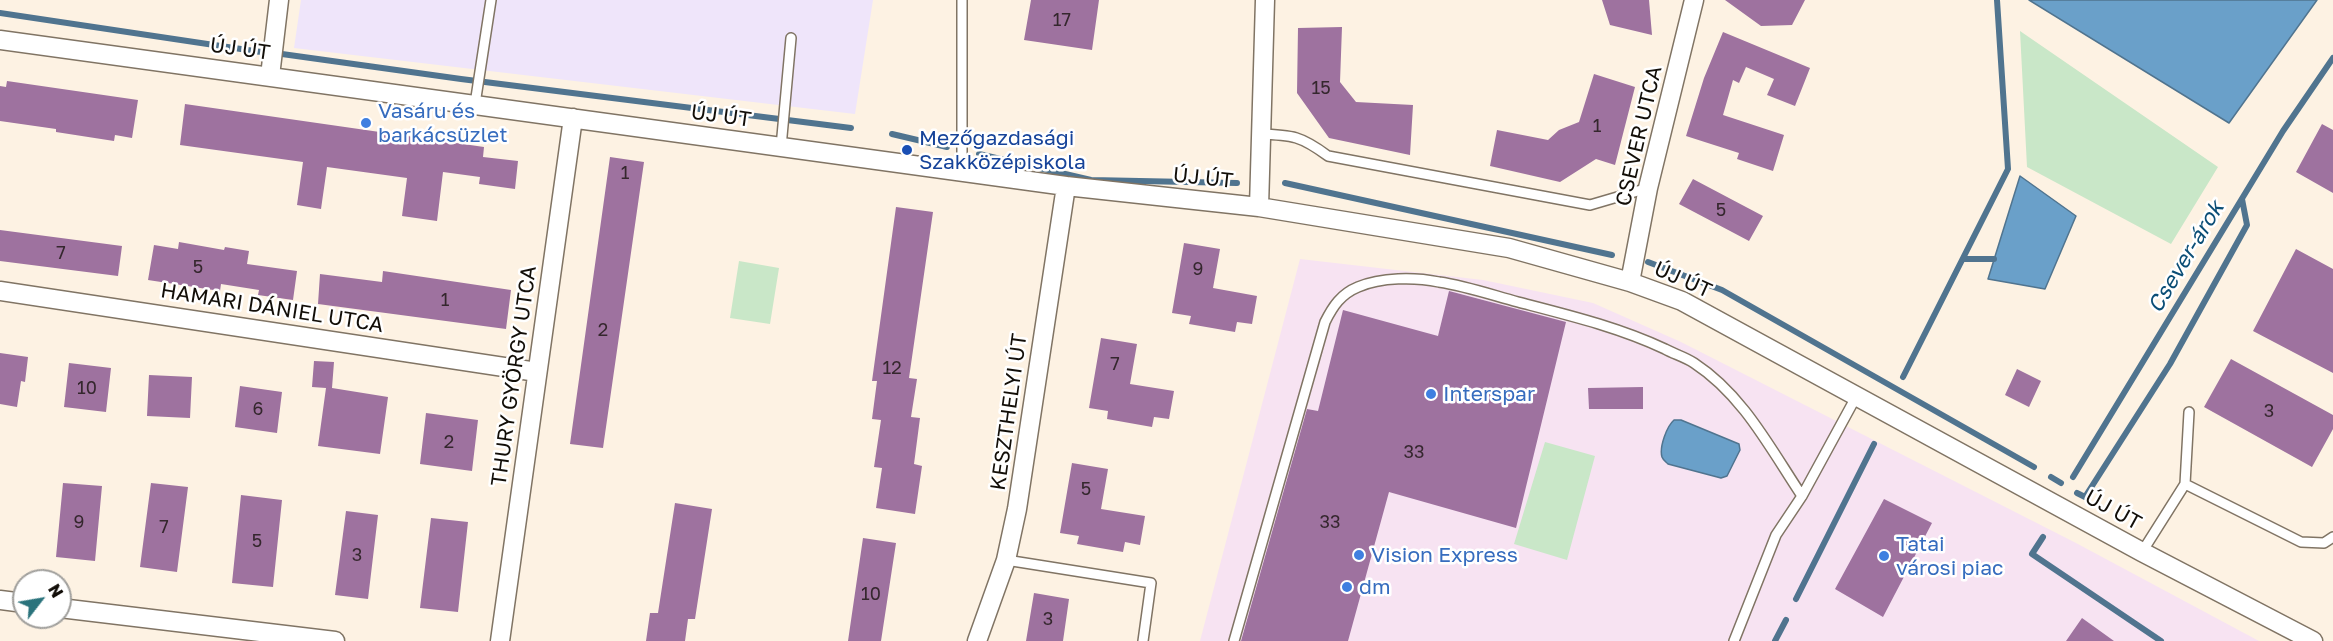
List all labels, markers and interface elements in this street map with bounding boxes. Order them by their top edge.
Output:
house number: 17 [1053,9,1071,31]
street label: ÚJ ÚT [208,32,272,66]
street label: CSEVER UTCA [1611,63,1667,209]
house number: 15 [1311,77,1331,99]
place label: Vasáru és barkácsüzlet [378,98,508,148]
street label: ÚJ ÚT [689,99,753,133]
house number: 1 [1593,115,1601,137]
marker: Vasáru és barkácsüzlet [359,116,373,130]
place label: Mezőgazdasági Szakközépiskola [919,125,1086,175]
marker: Mezőgazdasági Szakközépiskola [900,143,914,157]
house number: 1 [621,162,629,184]
street label: ÚJ ÚT [1172,162,1234,194]
water label: Csever-árok [2142,196,2230,318]
house number: 5 [1716,199,1726,221]
house number: 7 [56,242,66,264]
house number: 5 [193,256,203,278]
street label: ÚJ ÚT [1650,256,1716,304]
house number: 9 [1193,258,1203,280]
street label: THURY GYÖRGY UTCA [486,264,542,488]
street label: HAMARI DÁNIEL UTCA [159,278,385,338]
house number: 1 [441,289,449,311]
house number: 2 [598,319,608,341]
street label: KESZTHELYI ÚT [986,332,1032,492]
house number: 7 [1110,353,1120,375]
house number: 12 [882,357,902,379]
house number: 10 [77,377,97,399]
place label: Interspar [1443,381,1535,407]
marker: Interspar [1424,387,1438,401]
house number: 6 [253,398,263,420]
house number: 3 [2264,400,2274,422]
house number: 2 [444,431,454,453]
house number: 33 [1403,441,1425,463]
house number: 5 [1081,478,1091,500]
street label: ÚJ ÚT [2080,484,2146,536]
house number: 9 [74,511,84,533]
house number: 33 [1319,511,1341,533]
house number: 7 [159,516,169,538]
house number: 5 [252,530,262,552]
place label: Tatai városi piac [1896,531,2003,581]
place label: Vision Express [1371,542,1518,568]
house number: 3 [352,544,362,566]
marker: Vision Express [1352,548,1366,562]
marker: Tatai városi piac [1877,549,1891,563]
north arrow [12,569,72,629]
place label: dm [1359,574,1390,600]
text: N [44,580,67,601]
marker: dm [1340,580,1354,594]
house number: 10 [861,583,881,605]
house number: 3 [1043,608,1053,630]

